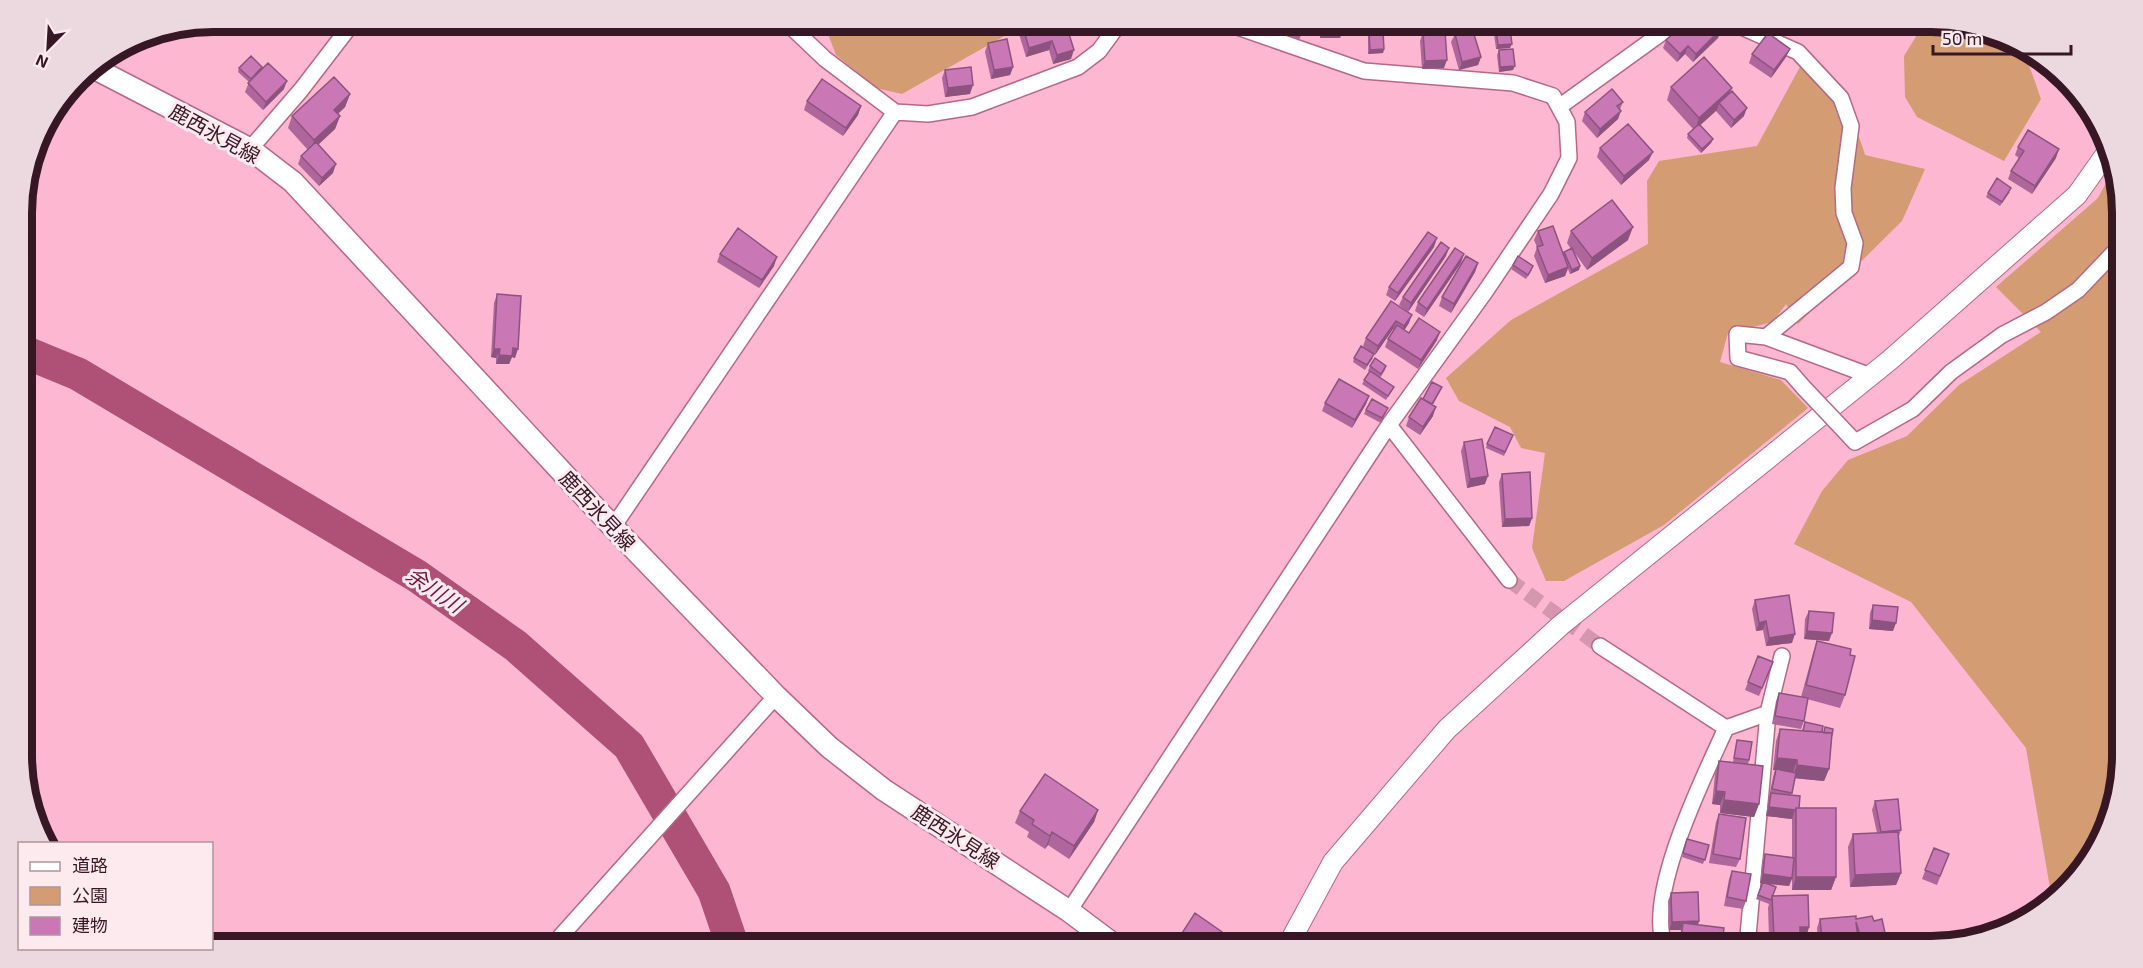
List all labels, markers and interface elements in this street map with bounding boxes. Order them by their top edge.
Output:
north arrow [18,18,78,78]
scale bar [1933,18,2071,56]
text: 50 m [1942,27,1982,49]
text: N [33,51,51,73]
street label: 鹿西氷見線 [165,98,265,168]
street label: 鹿西氷見線 [555,465,641,555]
water label: 余川川 [402,561,470,618]
street label: 鹿西氷見線 [908,799,1004,873]
legend [18,842,213,950]
text: 道路 [72,854,108,876]
text: 公園 [72,884,108,906]
text: 建物 [72,914,108,936]

